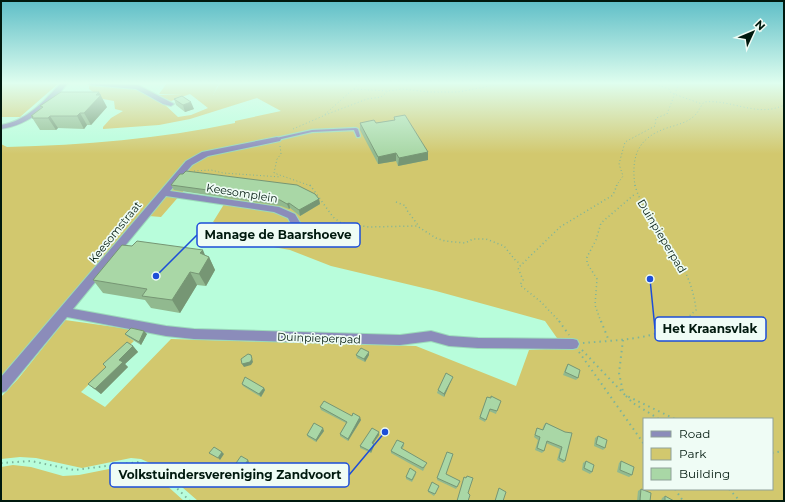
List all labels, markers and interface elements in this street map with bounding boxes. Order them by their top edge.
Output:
north arrow [733,12,773,52]
text: N [752,17,768,33]
street label: Keesomplein [205,180,279,206]
street label: Duinpieperpad [634,197,690,275]
street label: Keesomstraat [86,198,145,266]
callout: Manage de Baarshoeve [197,223,360,247]
text: Manage de Baarshoeve [204,227,352,242]
callout: Het Kraansvlak [655,317,766,341]
text: Het Kraansvlak [663,321,758,336]
street label: Duinpieperpad [277,330,361,346]
legend [643,418,773,490]
text: Road [679,426,710,441]
text: Park [679,446,707,461]
callout: Volkstuindersvereniging Zandvoort [110,463,349,487]
text: Building [679,466,730,481]
text: Volkstuindersvereniging Zandvoort [117,467,342,482]

